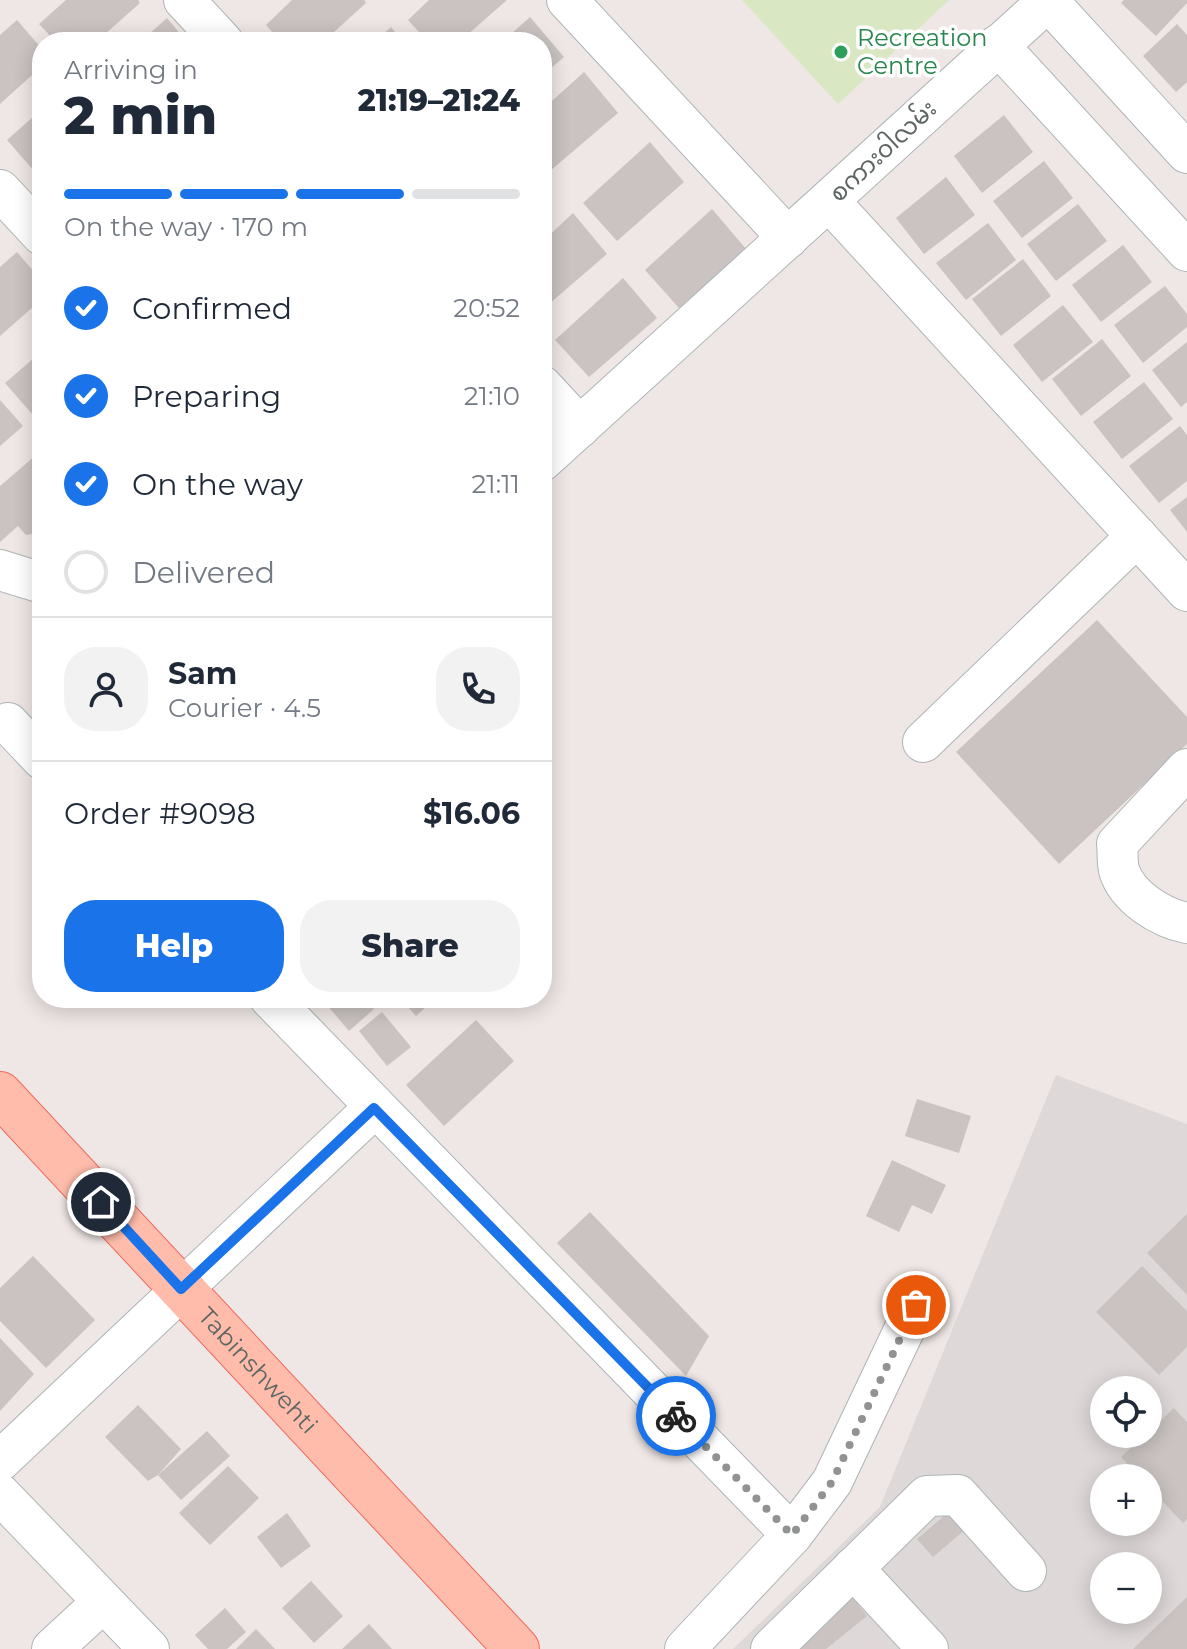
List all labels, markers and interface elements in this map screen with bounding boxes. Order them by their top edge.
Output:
place label: Recreation Centre [857,23,987,80]
marker: Recreation Centre [832,43,850,61]
text: Arriving in [64,54,198,86]
text: 21:19–21:24 [358,82,520,119]
text: 2 min [64,84,217,147]
street label: စကား၀ါလမ်း [822,93,942,208]
text: On the way · 170 m [64,211,308,243]
icon: check [64,286,108,330]
text: Confirmed [132,290,292,327]
text: 20:52 [453,292,520,324]
icon: check [64,374,108,418]
text: Preparing [132,378,281,415]
text: 21:10 [464,380,520,412]
icon: check [64,462,108,506]
text: On the way [132,466,303,503]
text: 21:11 [472,468,520,500]
text: Delivered [132,554,275,591]
button: person [64,647,148,731]
button: phone [436,647,520,731]
text: Sam [168,655,237,692]
text: Courier · 4.5 [168,692,321,724]
text: Order #9098 [64,795,256,832]
text: $16.06 [423,795,520,832]
button: Help [64,900,284,992]
button: Share [300,900,520,992]
pin [67,1168,135,1236]
icon: home [79,1180,123,1224]
pin [882,1271,950,1339]
icon: bag [894,1283,938,1327]
street label: Tabinshwehti [192,1301,324,1439]
courier [636,1376,716,1456]
map controls [1090,1376,1162,1624]
button: locate [1090,1376,1162,1448]
icon: bike [654,1394,698,1438]
button: + [1090,1464,1162,1536]
button: − [1090,1552,1162,1624]

